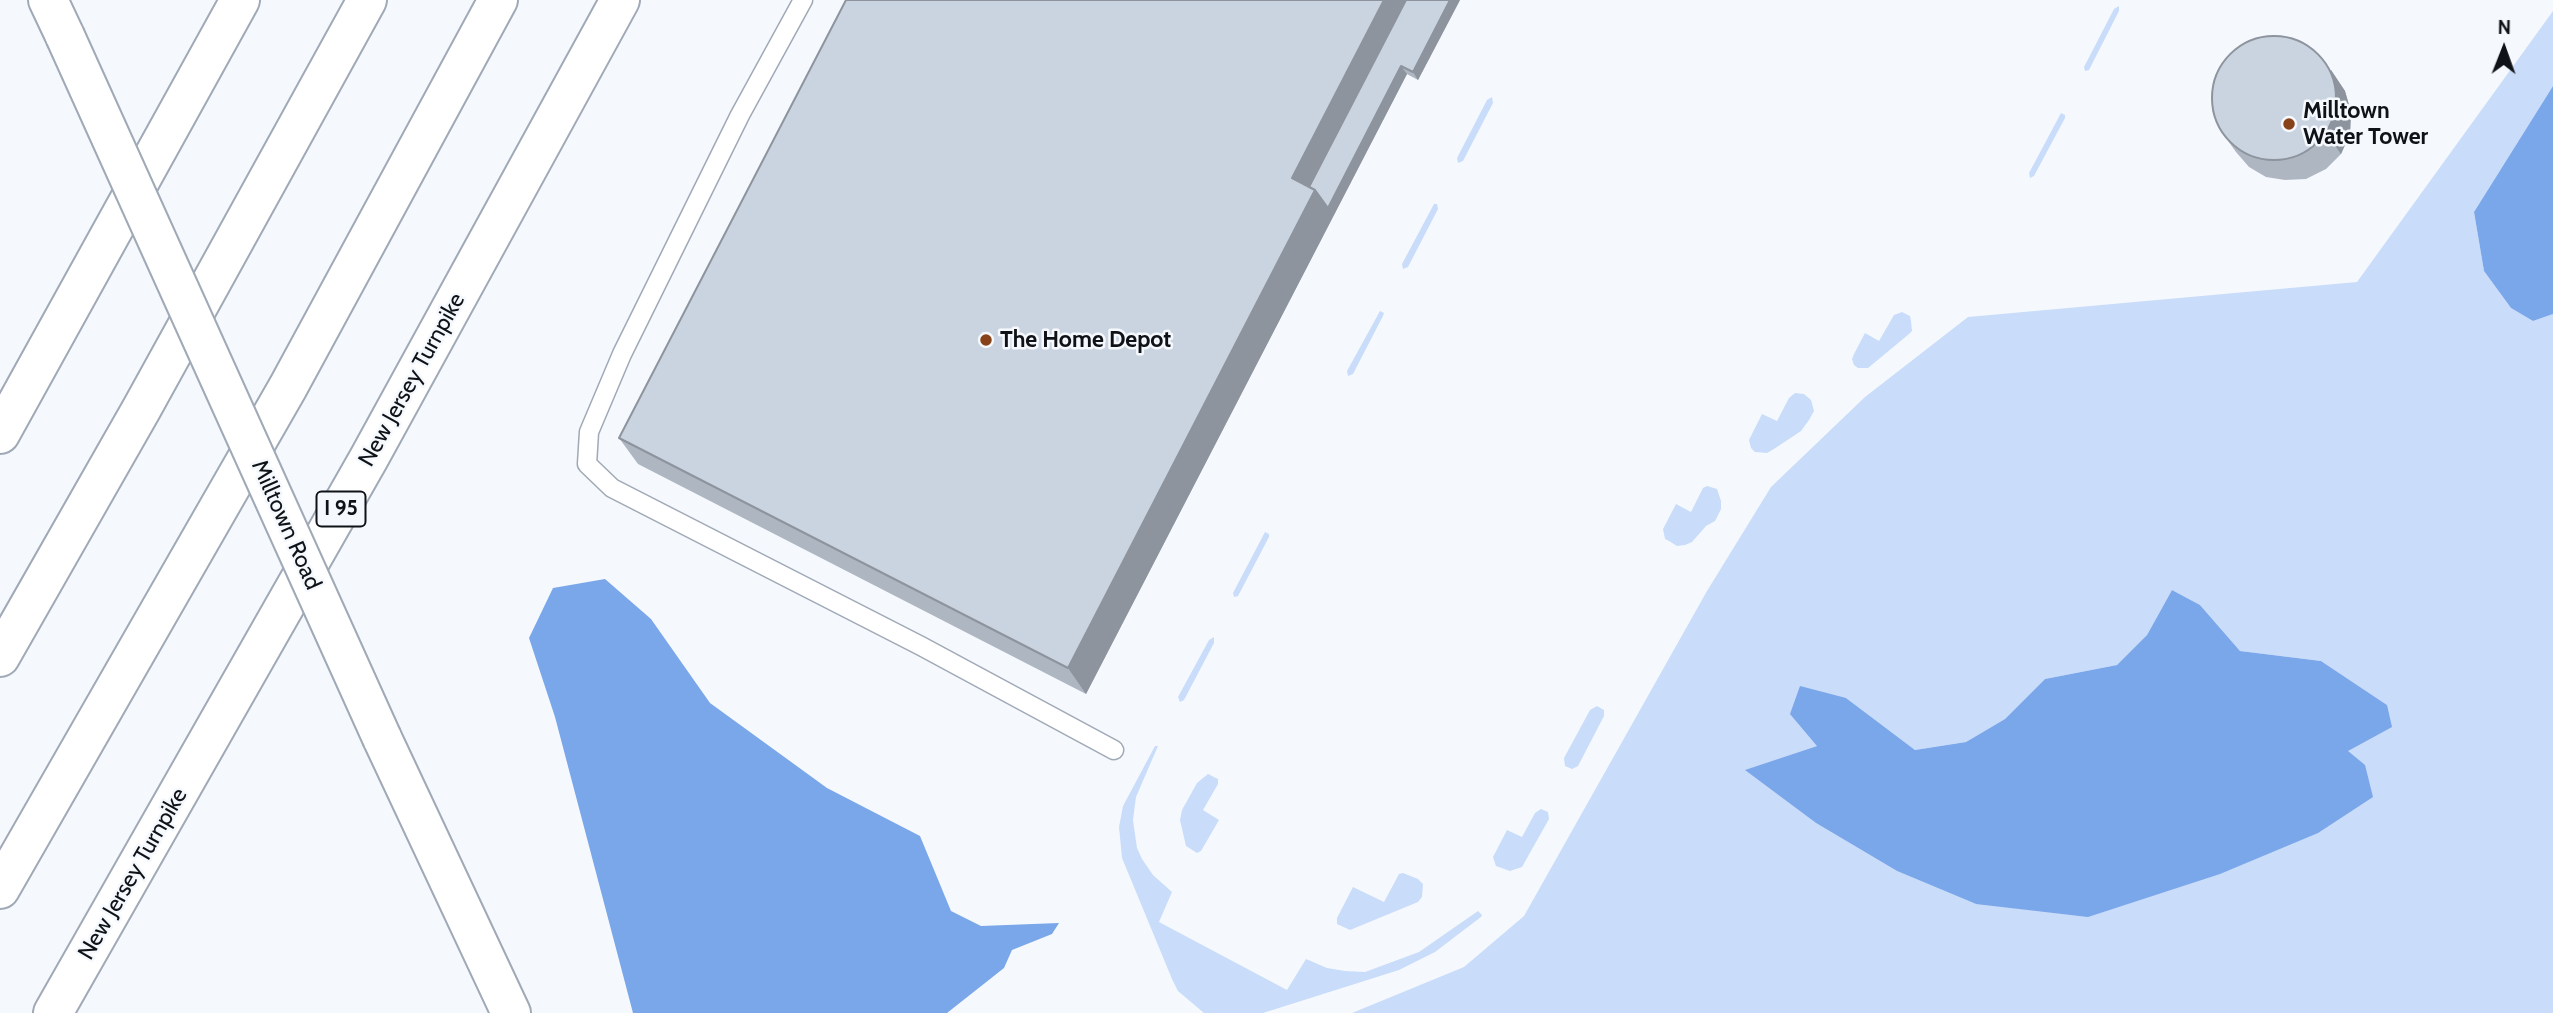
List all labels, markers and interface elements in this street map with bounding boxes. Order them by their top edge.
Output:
north arrow [2469,14,2539,84]
text: N [2497,16,2511,39]
place label: Milltown Water Tower [2303,97,2428,151]
marker: Milltown Water Tower [2281,116,2297,132]
street label: New Jersey Turnpike [353,289,471,471]
place label: The Home Depot [1000,326,1171,354]
marker: The Home Depot [978,332,994,348]
street label: Milltown Road [245,456,327,594]
road number: I 95 [316,491,366,526]
street label: New Jersey Turnpike [73,783,193,965]

